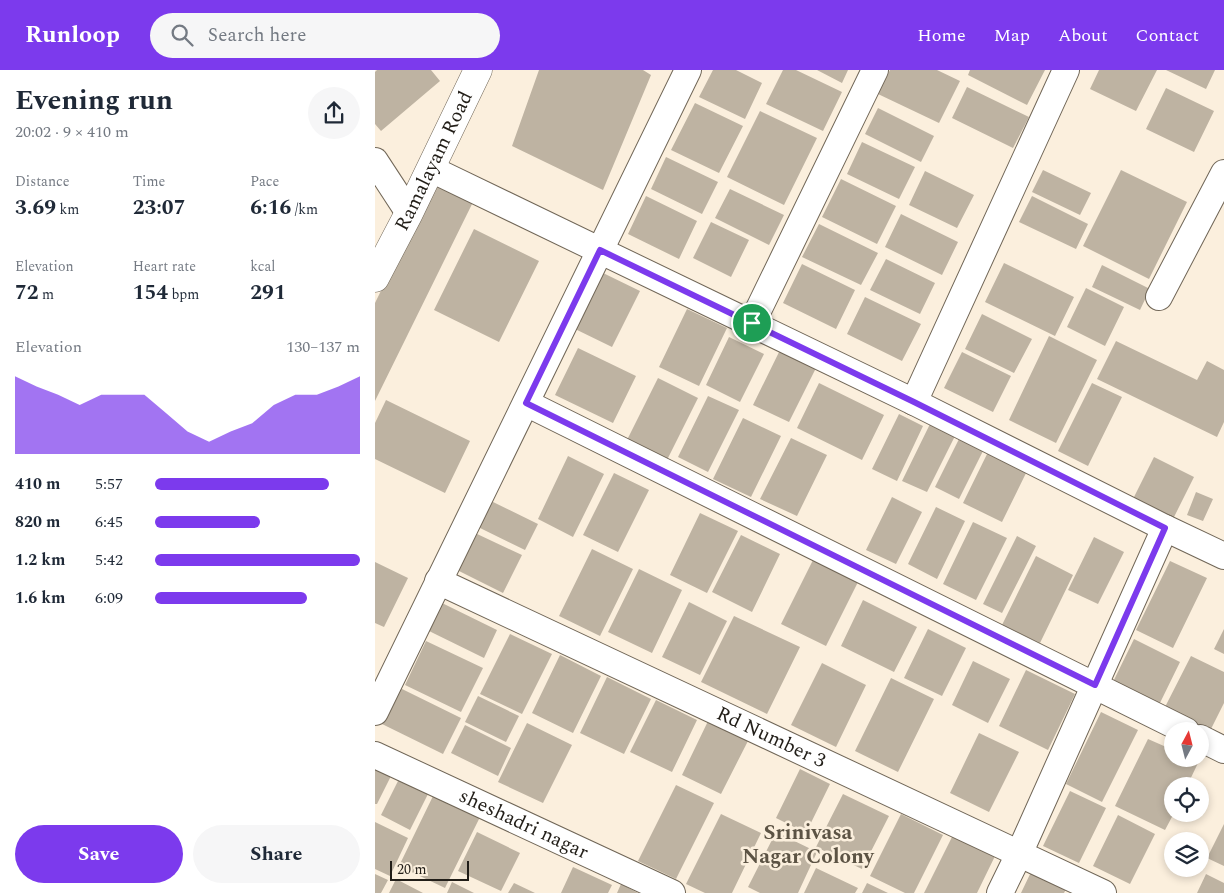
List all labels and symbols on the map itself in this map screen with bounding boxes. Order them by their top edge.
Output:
street label: Ramalayam Road [387,86,481,236]
pin [731,302,773,344]
street label: Rd Number 3 [712,699,831,776]
north arrow [1164,722,1209,768]
street label: sheshadri nagar [454,781,594,867]
district label: Srinivasa Nagar Colony [742,817,875,873]
scale bar [390,858,469,881]

